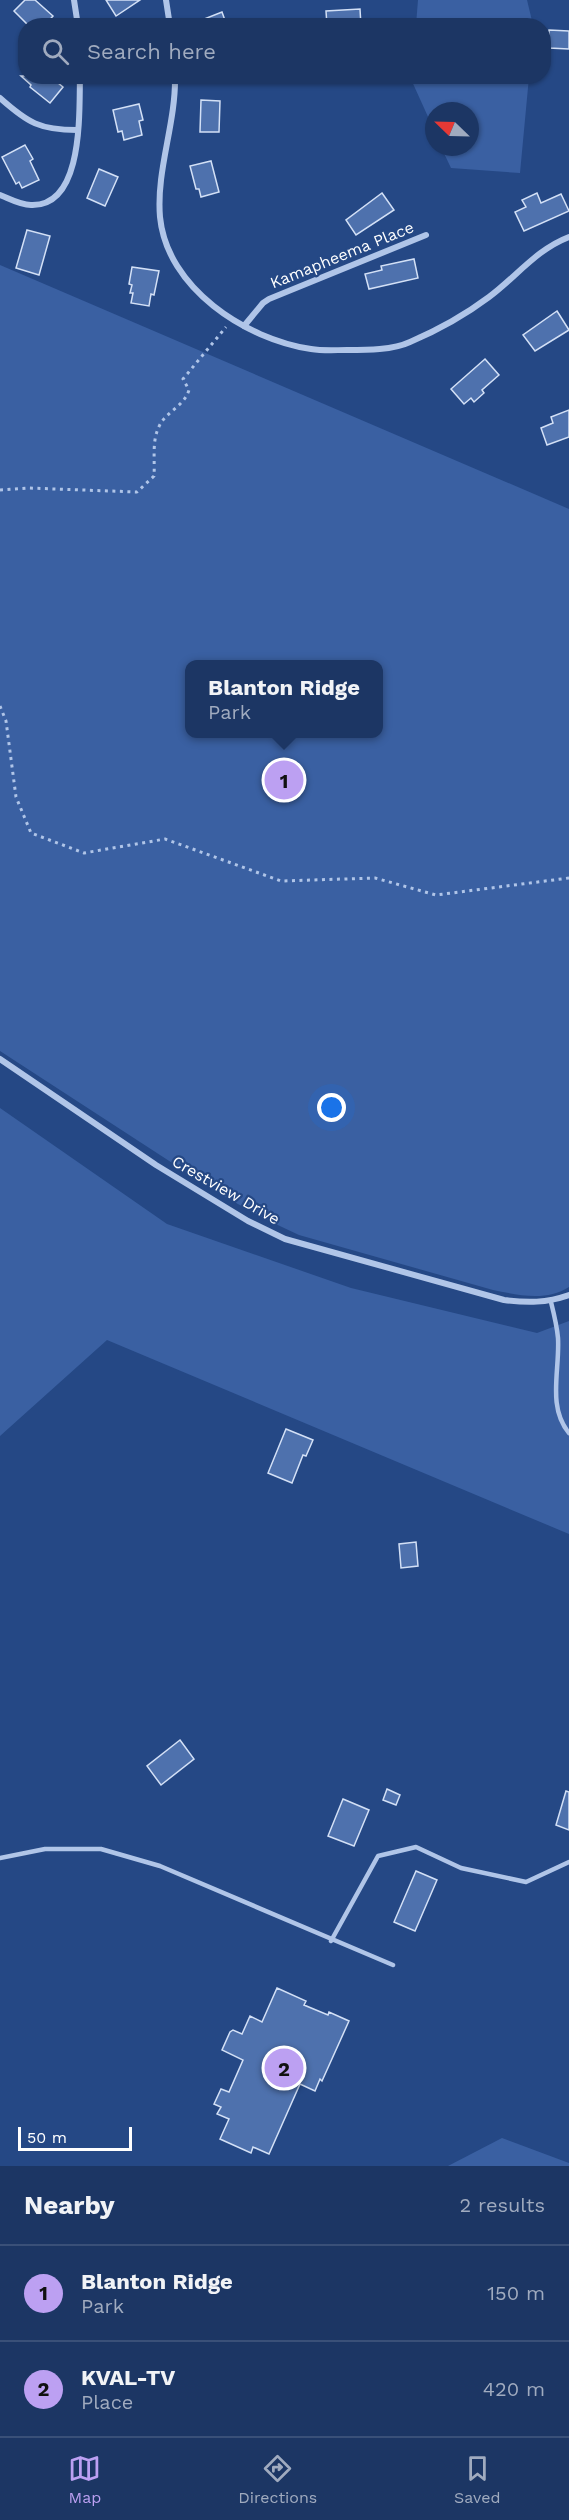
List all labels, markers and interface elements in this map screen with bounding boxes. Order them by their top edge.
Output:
search box [18,18,551,84]
icon: search [39,35,72,68]
text: Search here [87,39,216,64]
north arrow [425,102,479,156]
street label: Kamapheema Place [267,217,417,293]
popup [185,660,383,738]
text: Blanton Ridge [208,675,360,700]
text: Park [208,700,251,724]
pin: 1 [264,758,304,802]
your location [317,1093,346,1122]
street label: Crestview Drive [169,1151,283,1229]
pin: 2 [264,2046,304,2090]
scale bar [18,2124,132,2152]
text: 50 m [27,2128,67,2147]
text: Nearby [24,2190,115,2220]
text: 2 results [460,2193,545,2217]
text: Blanton Ridge [81,2269,233,2294]
text: 1 [39,2281,48,2305]
text: 150 m [487,2281,545,2305]
text: Park [81,2294,124,2318]
text: KVAL-TV [81,2365,175,2390]
text: 2 [38,2377,49,2401]
text: 420 m [483,2377,545,2401]
text: Place [81,2390,133,2414]
tab: Map [68,2452,101,2507]
tab: Directions [238,2452,317,2507]
tab: Saved [454,2452,501,2507]

